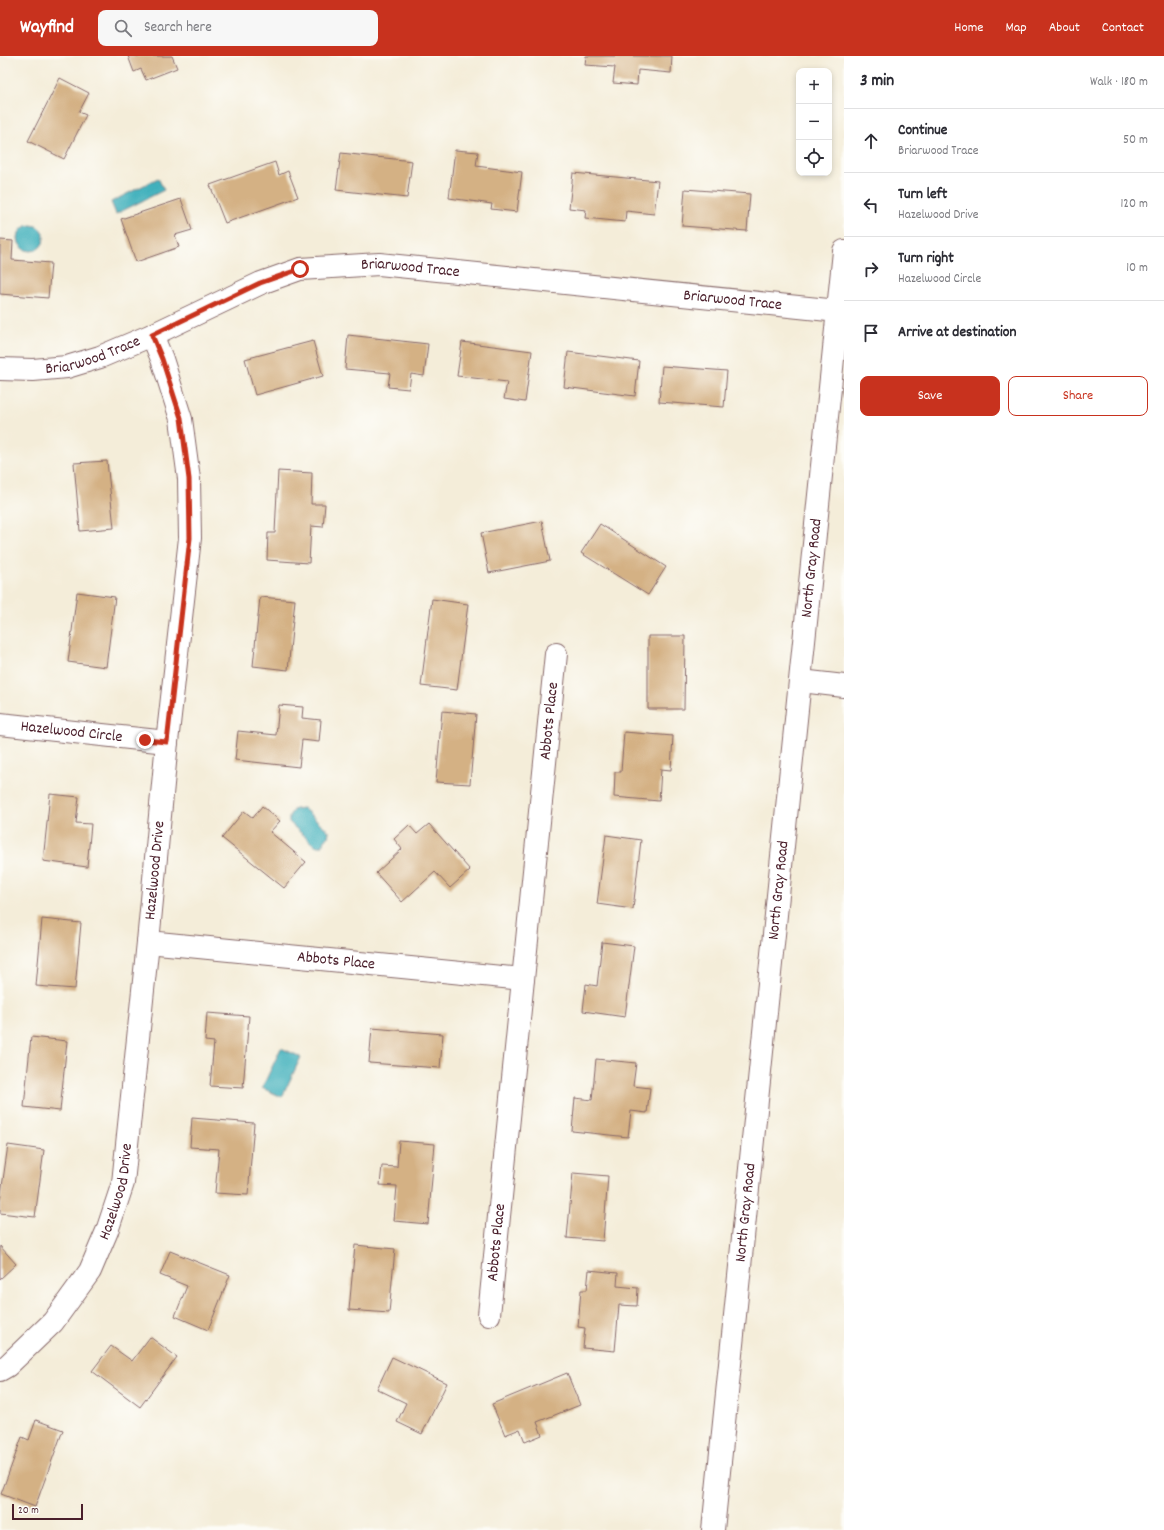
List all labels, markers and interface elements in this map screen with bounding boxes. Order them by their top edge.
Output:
search box [98,10,378,46]
text: Wayfind [20,15,74,42]
icon: search [112,17,134,39]
text: Search here [144,17,212,39]
text: Home [954,18,983,38]
text: Map [1005,18,1027,38]
text: About [1049,18,1080,38]
text: Contact [1102,18,1144,38]
map controls [796,68,832,176]
button: + [796,68,832,104]
text: 3 min [860,70,894,94]
text: Walk · 180 m [1090,73,1148,92]
button: − [796,104,832,140]
text: Continue [898,120,947,142]
icon: ahead [860,130,882,152]
text: 50 m [1123,131,1148,150]
button: locate [796,140,832,176]
text: Briarwood Trace [898,142,978,161]
text: Turn left [898,184,947,206]
icon: left [860,194,882,216]
text: 120 m [1120,195,1148,214]
text: Hazelwood Drive [898,206,979,225]
text: Turn right [898,248,954,270]
street label: Briarwood Trace [360,252,461,284]
icon: right [860,258,882,280]
text: 10 m [1126,259,1148,278]
route start [291,260,309,278]
text: Hazelwood Circle [898,270,981,289]
street label: Briarwood Trace [682,284,783,317]
icon: arrive [860,322,882,344]
text: Arrive at destination [898,322,1016,344]
street label: Briarwood Trace [44,330,144,380]
button: Save [860,376,1000,416]
button: Share [1008,376,1148,416]
street label: North Gray Road [795,517,828,619]
street label: Abbots Place [534,681,565,761]
street label: Hazelwood Circle [19,715,124,749]
route end [136,731,154,749]
street label: Hazelwood Drive [139,820,171,921]
street label: North Gray Road [762,840,795,941]
street label: Abbots Place [296,945,376,976]
street label: Hazelwood Drive [93,1142,139,1244]
street label: North Gray Road [729,1162,762,1263]
street label: Abbots Place [481,1202,512,1282]
scale bar [12,1502,83,1521]
text: 20 m [18,1503,39,1519]

